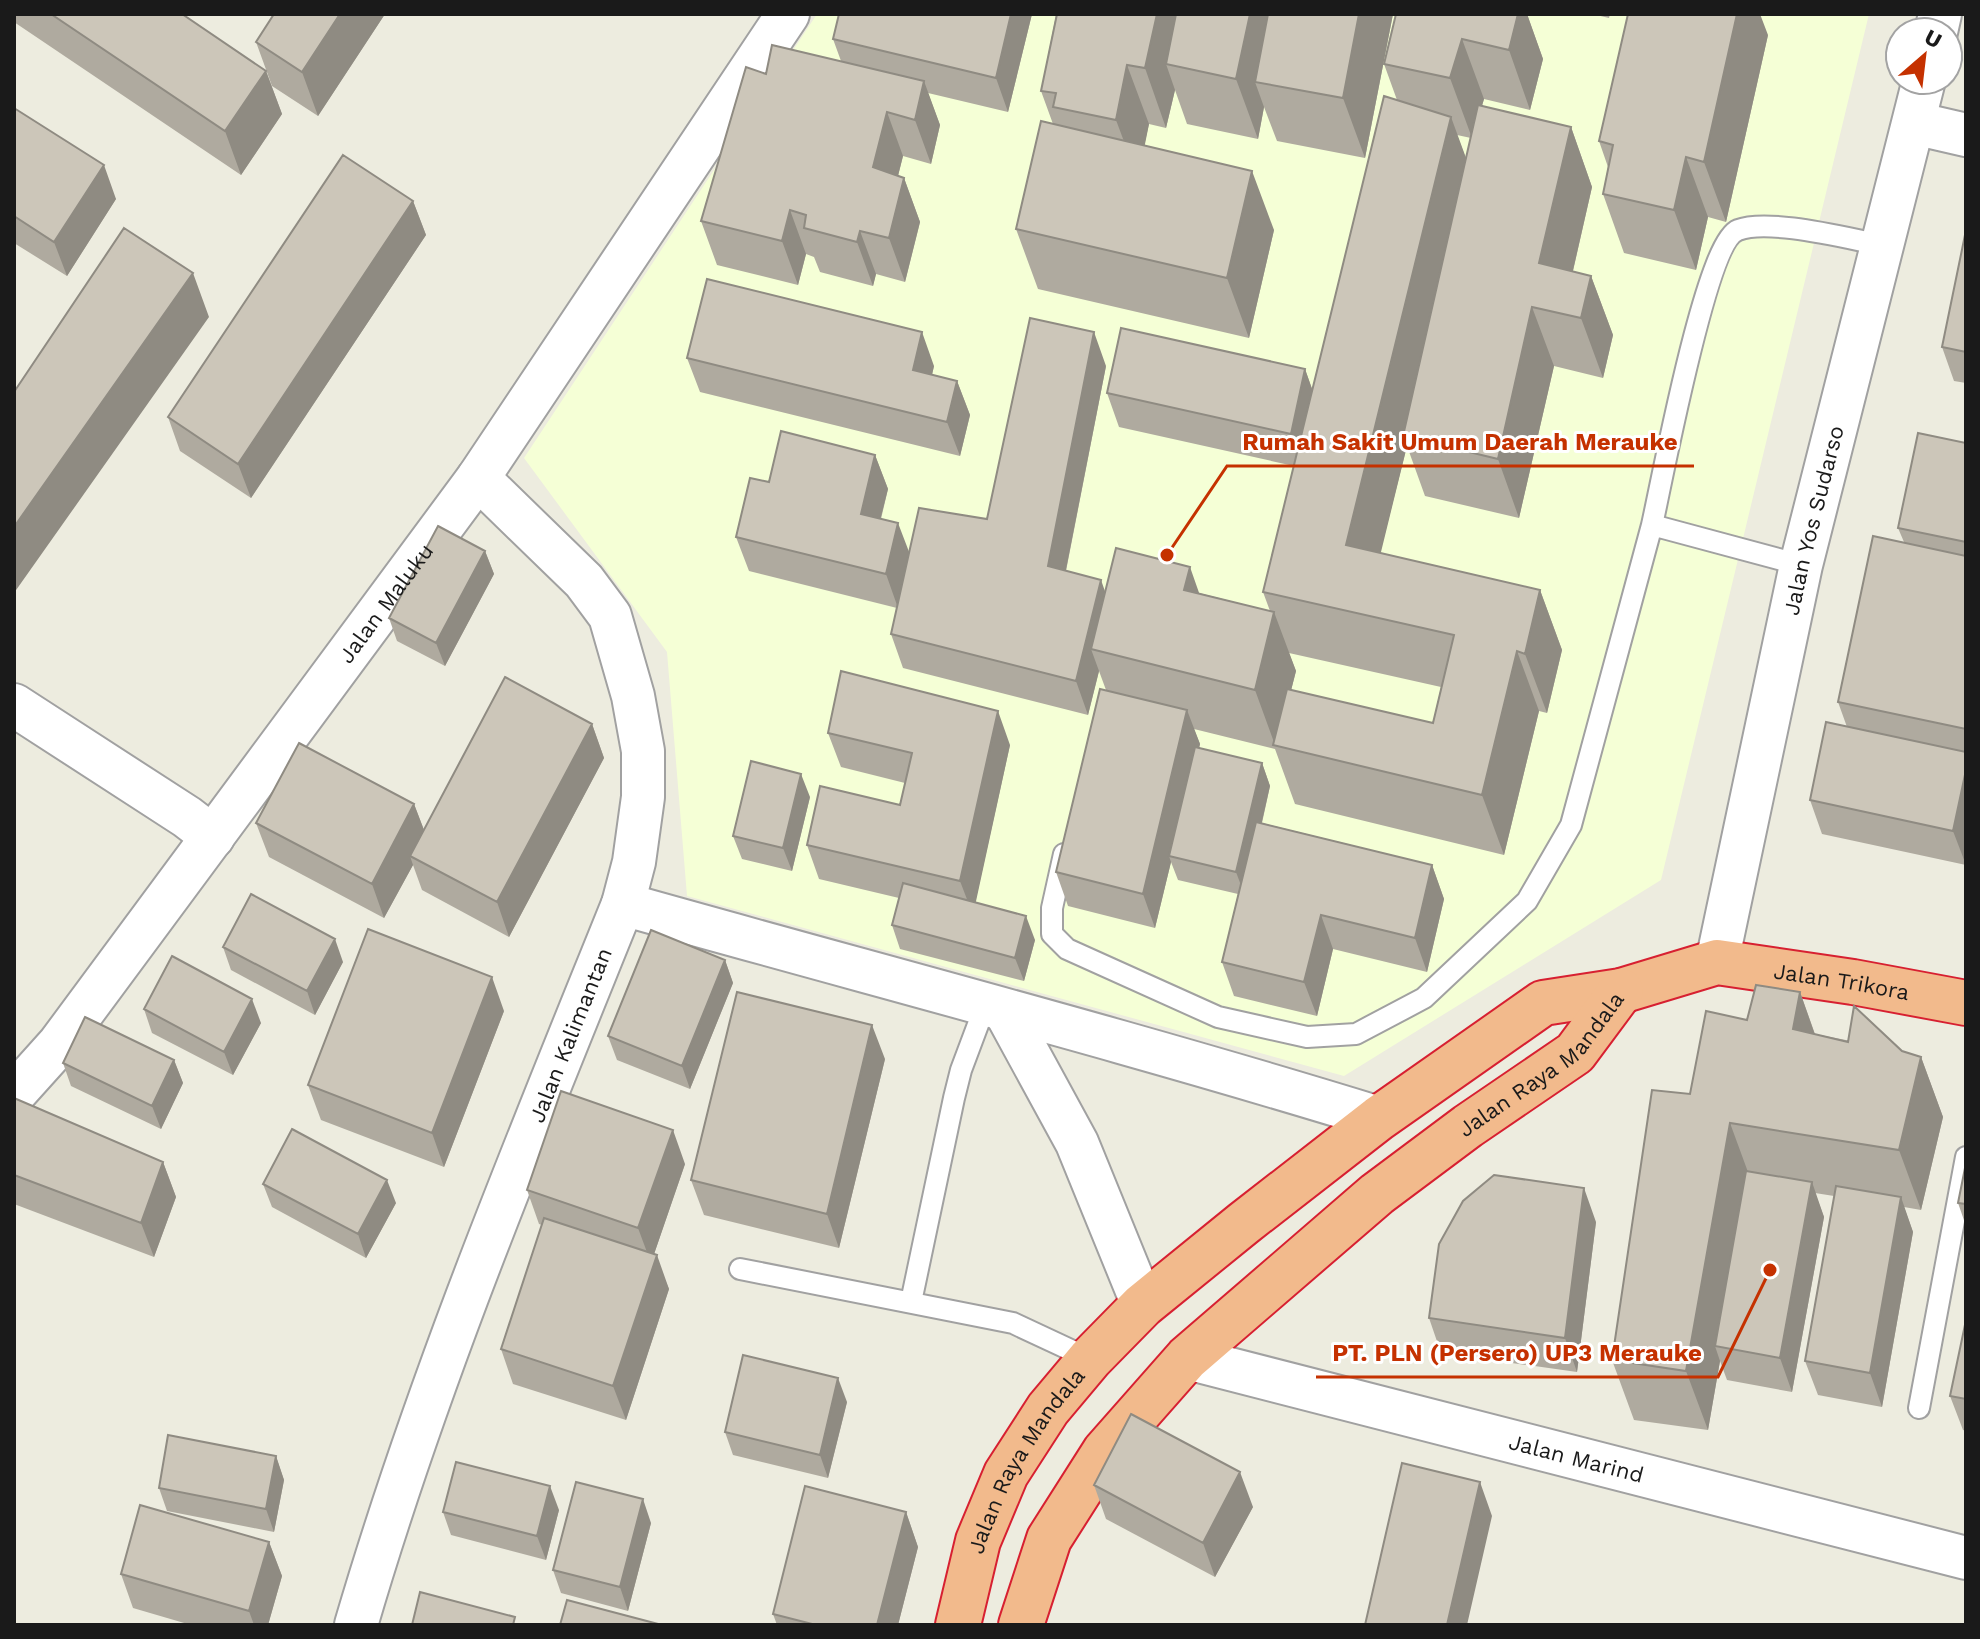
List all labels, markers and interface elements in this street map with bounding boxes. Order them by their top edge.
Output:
north arrow [1884,16,1964,96]
text: U [1920,24,1946,53]
callout: Rumah Sakit Umum Daerah Merauke [1227,418,1694,466]
street label: Jalan Yos Sudarso [1779,423,1849,618]
text: Rumah Sakit Umum Daerah Merauke [1242,428,1678,456]
street label: Jalan Maluku [334,539,438,668]
street label: Jalan Kalimantan [524,944,617,1126]
street label: Jalan Trikora [1772,958,1911,1005]
street label: Jalan Raya Mandala [1453,987,1629,1142]
callout: PT. PLN (Persero) UP3 Merauke [1316,1329,1718,1377]
text: PT. PLN (Persero) UP3 Merauke [1332,1339,1702,1367]
street label: Jalan Raya Mandala [963,1363,1090,1556]
street label: Jalan Marind [1506,1429,1646,1488]

